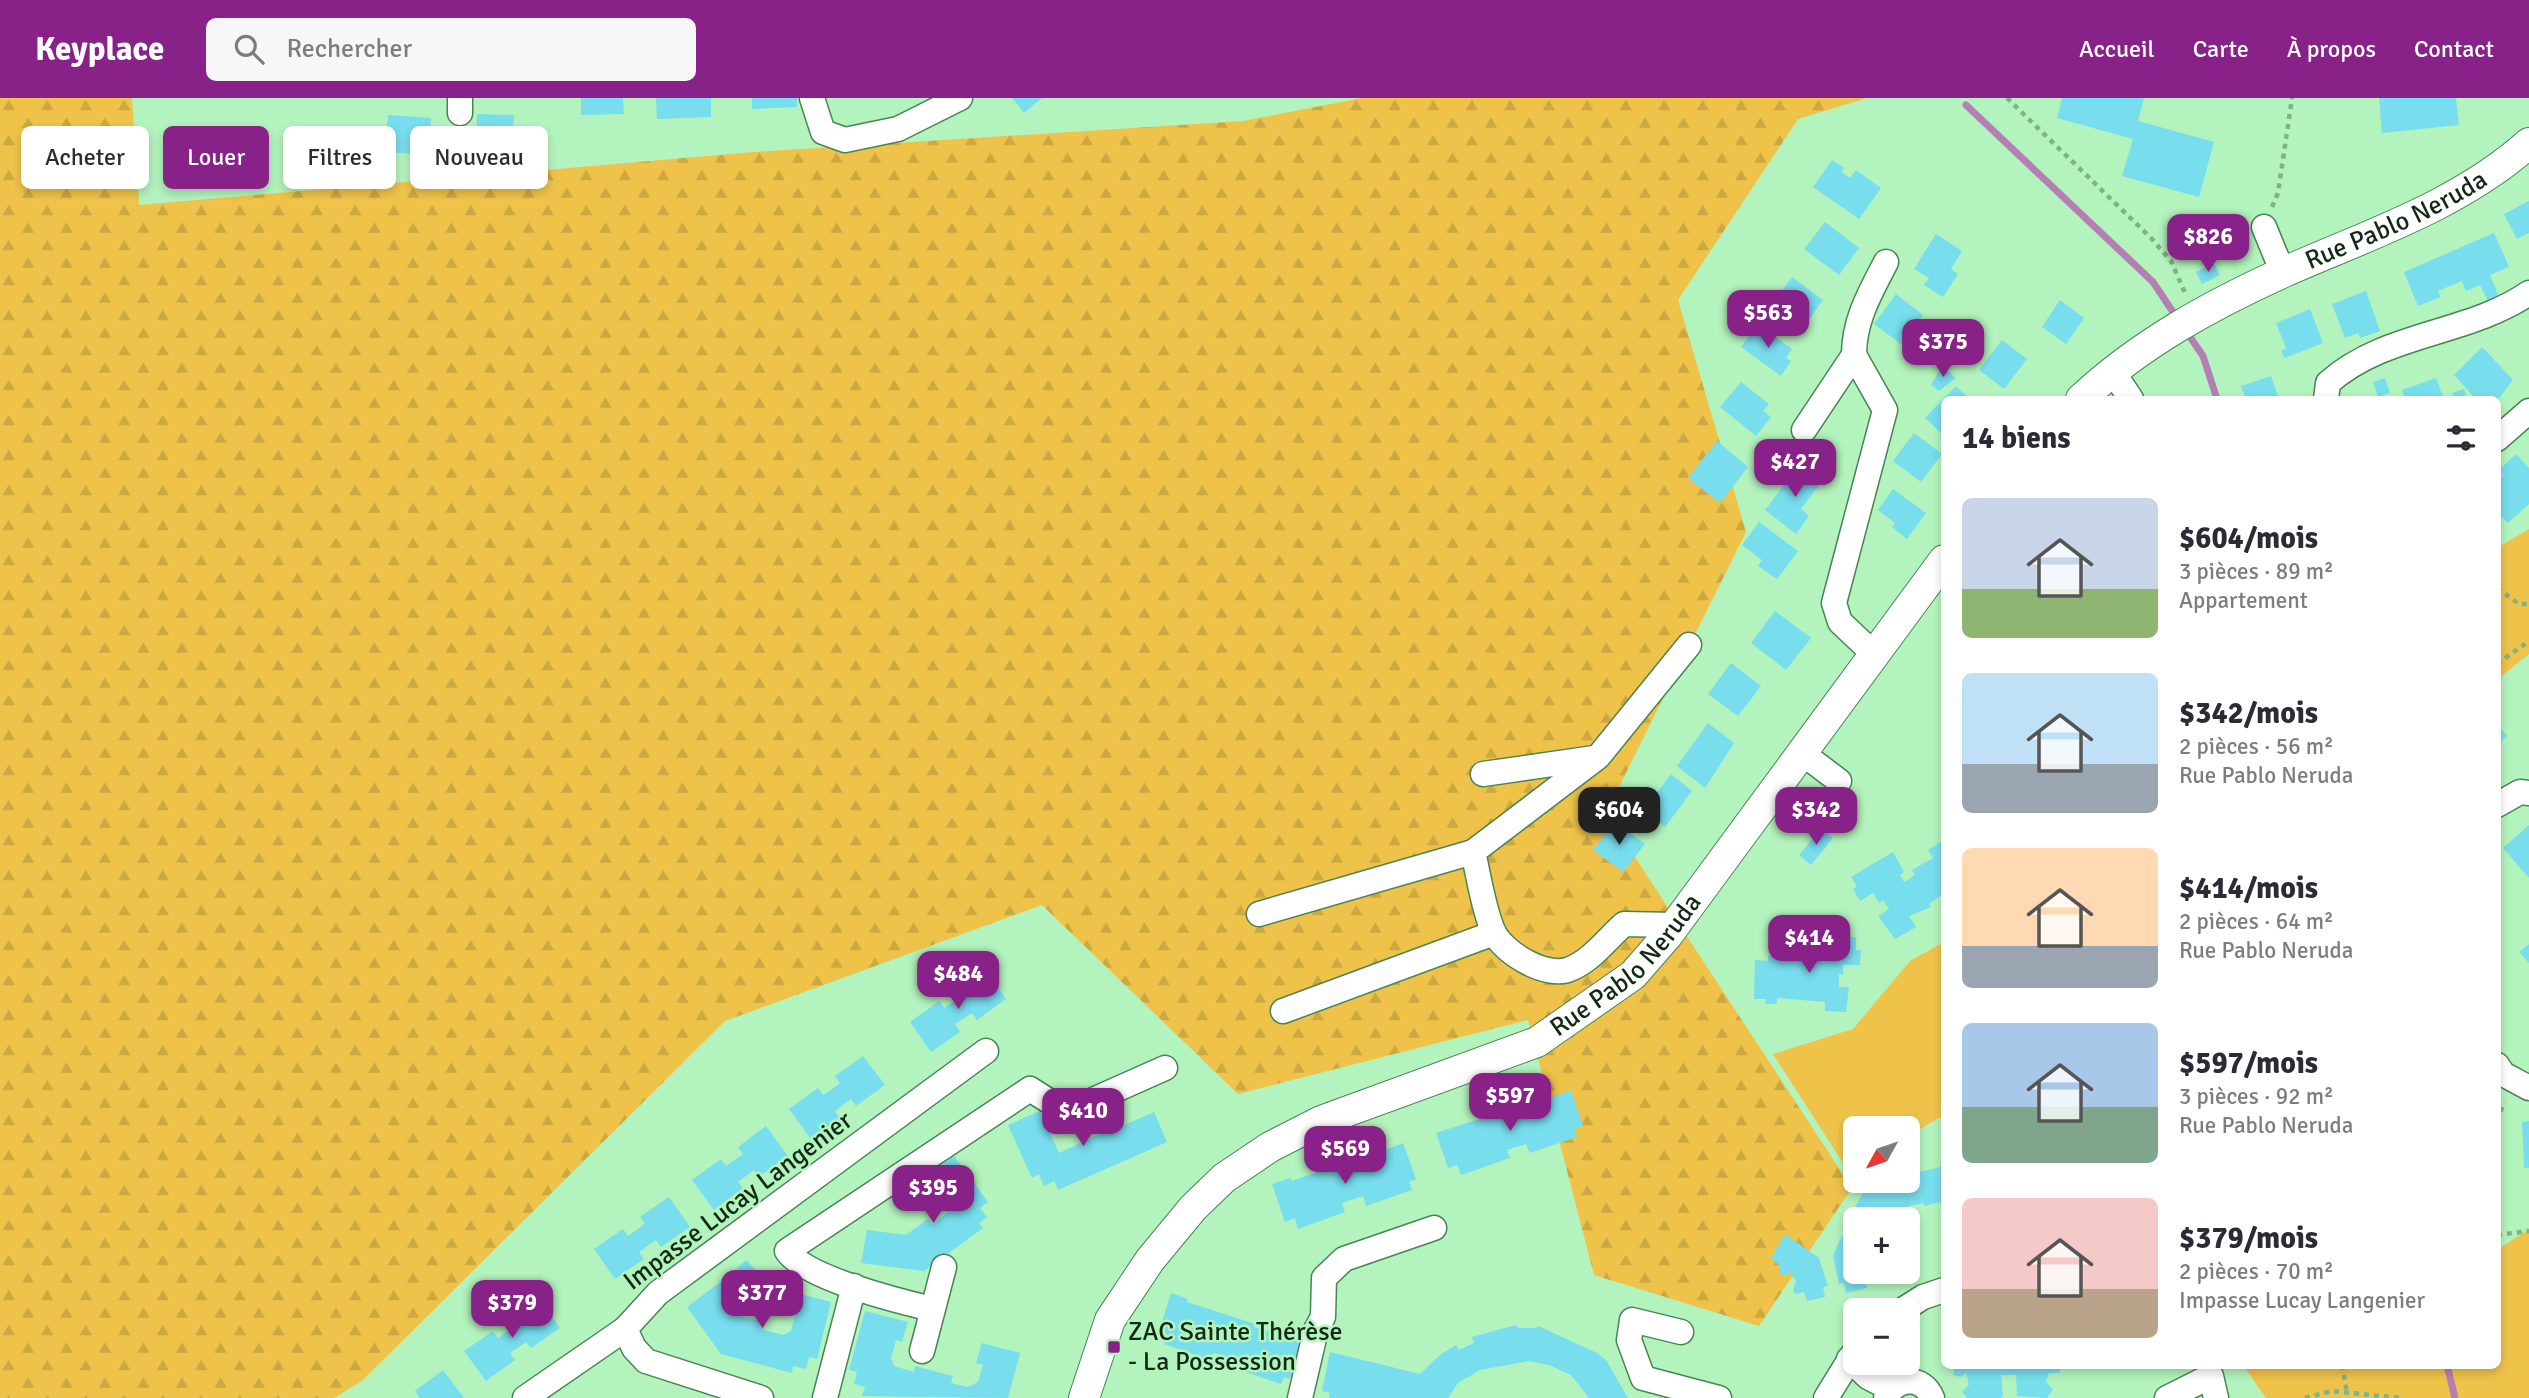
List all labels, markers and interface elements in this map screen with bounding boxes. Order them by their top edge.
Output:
search box [206,18,696,81]
text: Keyplace [35,29,164,70]
icon: search [230,30,268,68]
text: Rechercher [286,33,412,65]
text: Accueil [2079,34,2155,64]
text: Carte [2193,34,2249,64]
text: À propos [2287,34,2376,64]
text: Contact [2414,34,2494,64]
chip: Acheter [21,126,149,189]
chip: Louer [163,126,269,189]
chip: Filtres [283,126,396,189]
chip: Nouveau [410,126,548,189]
street label: Rue Pablo Neruda [2301,164,2493,277]
pin: $826 [2167,214,2249,274]
text: $826 [2183,222,2233,251]
pin: $563 [1727,290,1809,350]
text: $563 [1743,298,1793,327]
pin: $375 [1902,320,1984,379]
text: $375 [1918,327,1968,356]
icon: filters [2442,419,2480,457]
text: 14 biens [1962,420,2071,457]
pin: $427 [1754,440,1836,499]
text: $427 [1770,447,1820,476]
text: $604/mois [2179,520,2318,557]
icon: home [2018,526,2102,610]
text: 3 pièces · 89 m² [2179,557,2334,586]
text: Appartement [2179,586,2308,615]
text: $342/mois [2179,695,2318,732]
icon: home [2018,701,2102,785]
text: 2 pièces · 56 m² [2179,732,2334,761]
text: Rue Pablo Neruda [2179,761,2353,790]
pin: $604 [1578,788,1660,847]
pin: $342 [1775,788,1857,847]
text: $604 [1594,795,1644,824]
text: $342 [1791,795,1841,824]
text: $414/mois [2179,870,2318,907]
icon: home [2018,876,2102,960]
street label: Rue Pablo Neruda [1544,888,1708,1044]
text: 2 pièces · 64 m² [2179,907,2334,936]
pin: $414 [1768,916,1850,975]
text: $414 [1784,923,1834,952]
text: Rue Pablo Neruda [2179,936,2353,965]
pin: $484 [917,951,999,1011]
text: $484 [933,959,983,988]
text: $597/mois [2179,1045,2318,1082]
icon: home [2018,1051,2102,1135]
pin: $597 [1469,1074,1551,1133]
text: $597 [1485,1081,1535,1110]
text: 3 pièces · 92 m² [2179,1082,2334,1111]
pin: $410 [1042,1088,1124,1148]
text: $410 [1058,1096,1108,1125]
street label: Impasse Lucay Langenier [617,1104,859,1297]
text: Rue Pablo Neruda [2179,1111,2353,1140]
north arrow [1843,1116,1920,1194]
map controls [1843,1116,1920,1375]
pin: $569 [1304,1126,1386,1186]
text: $569 [1320,1134,1370,1163]
pin: $395 [892,1166,974,1225]
text: $395 [908,1173,958,1202]
button: + [1843,1207,1920,1284]
text: $379/mois [2179,1220,2318,1257]
icon: home [2018,1226,2102,1310]
text: 2 pièces · 70 m² [2179,1257,2334,1286]
pin: $377 [721,1270,803,1330]
text: $377 [737,1278,787,1307]
pin: $379 [471,1280,553,1340]
text: Impasse Lucay Langenier [2179,1286,2425,1315]
text: $379 [487,1288,537,1317]
button: − [1843,1298,1920,1375]
place label: ZAC Sainte Thérèse - La Possession [1128,1316,1343,1378]
marker: ZAC Sainte Thérèse - La Possession [1106,1339,1122,1355]

